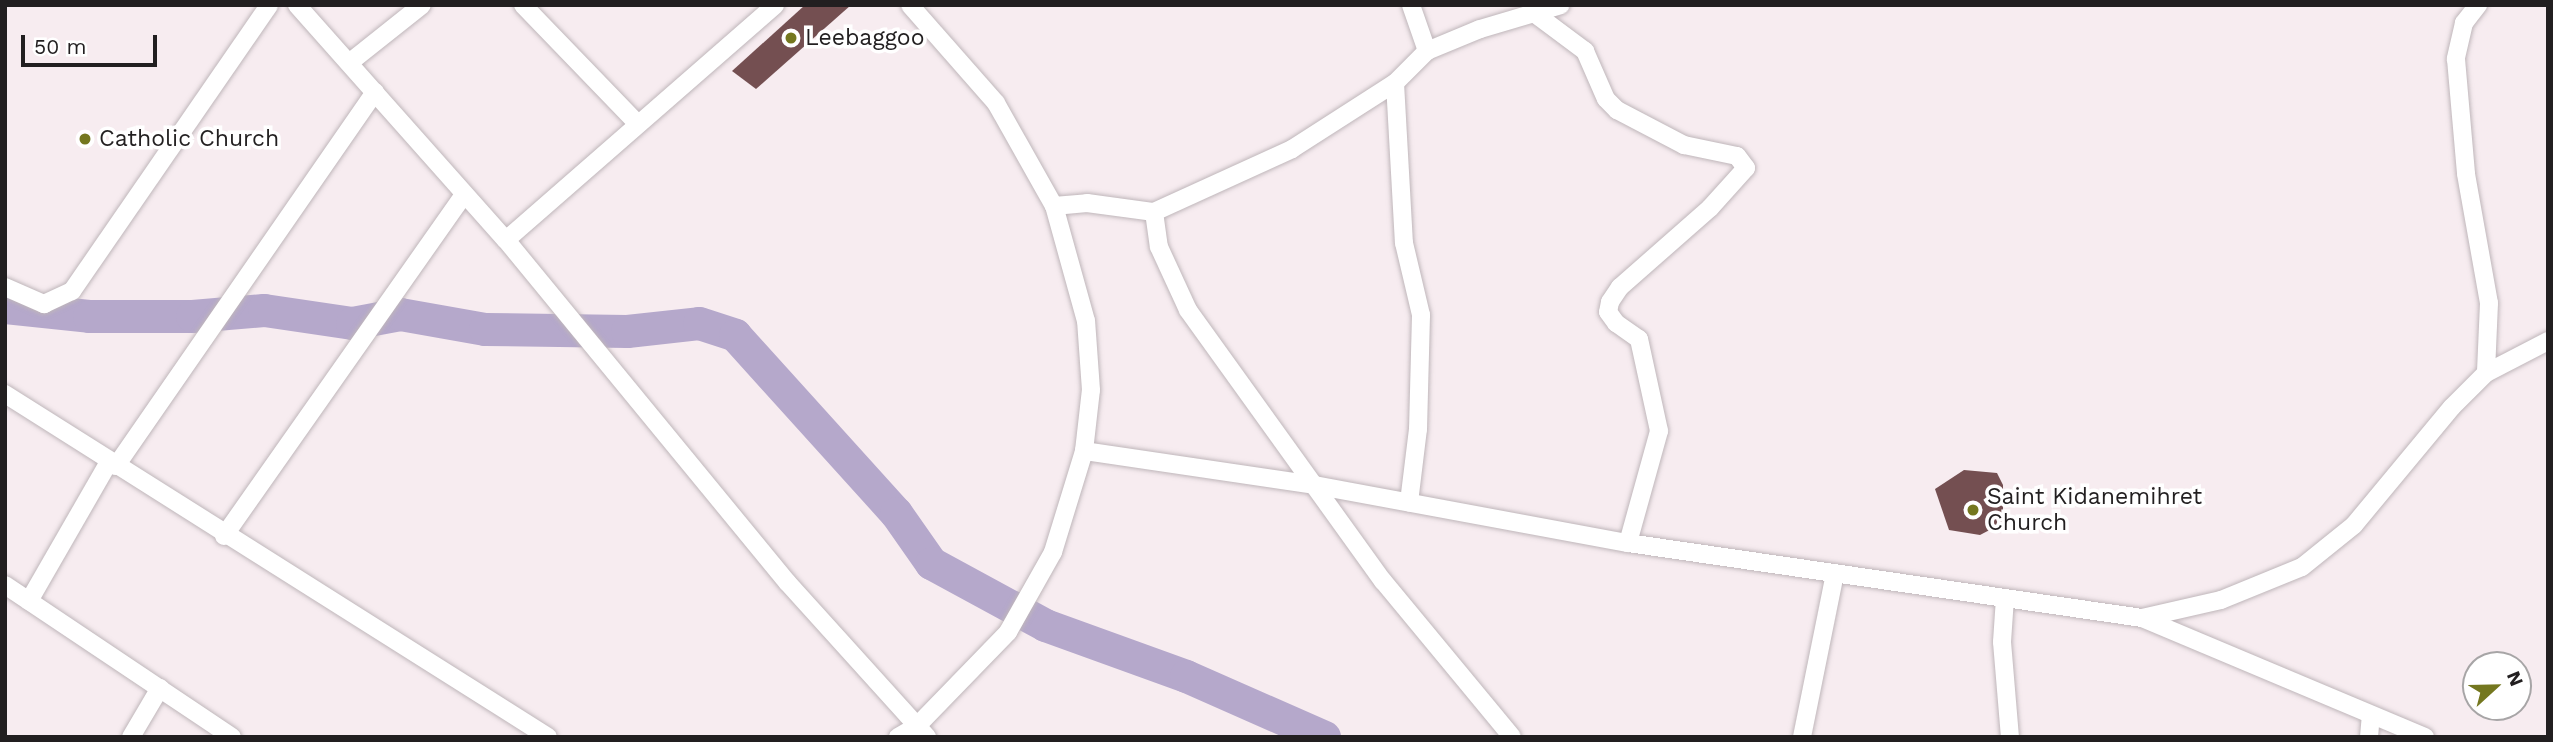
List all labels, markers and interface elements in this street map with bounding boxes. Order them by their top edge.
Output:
scale bar [24,21,161,65]
place label: Leebaggoo [805,24,924,52]
marker: Leebaggoo [783,30,799,46]
text: 50 m [34,34,86,59]
place label: Catholic Church [99,125,279,153]
marker: Catholic Church [77,131,93,147]
place label: Saint Kidanemihret Church [1987,483,2202,537]
marker: Saint Kidanemihret Church [1965,502,1981,518]
north arrow [2462,651,2532,721]
text: N [2502,668,2528,690]

